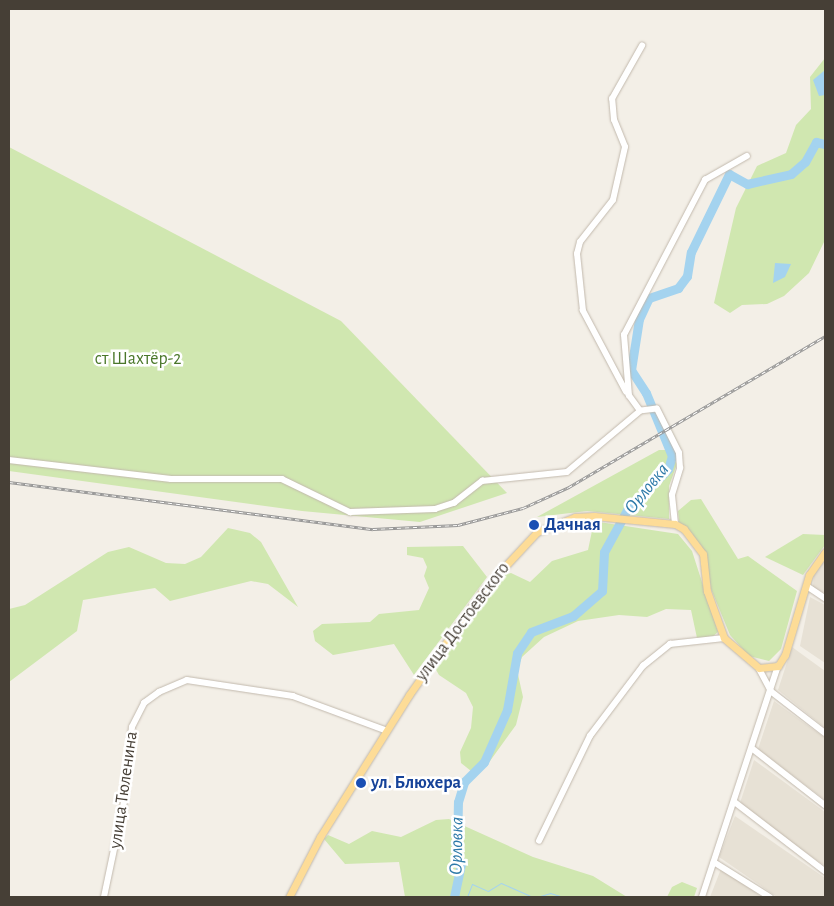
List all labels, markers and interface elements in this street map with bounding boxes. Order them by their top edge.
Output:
park label: ст Шахтёр-2 [95,348,181,370]
water label: Орловка [620,459,674,519]
place label: Дачная [544,514,601,536]
marker: Дачная [528,519,540,531]
street label: улица Достоевского [411,558,515,686]
street label: улица Тюленина [105,730,143,850]
place label: ул. Блюхера [371,772,461,794]
marker: ул. Блюхера [355,777,367,789]
water label: Орловка [445,817,469,875]

